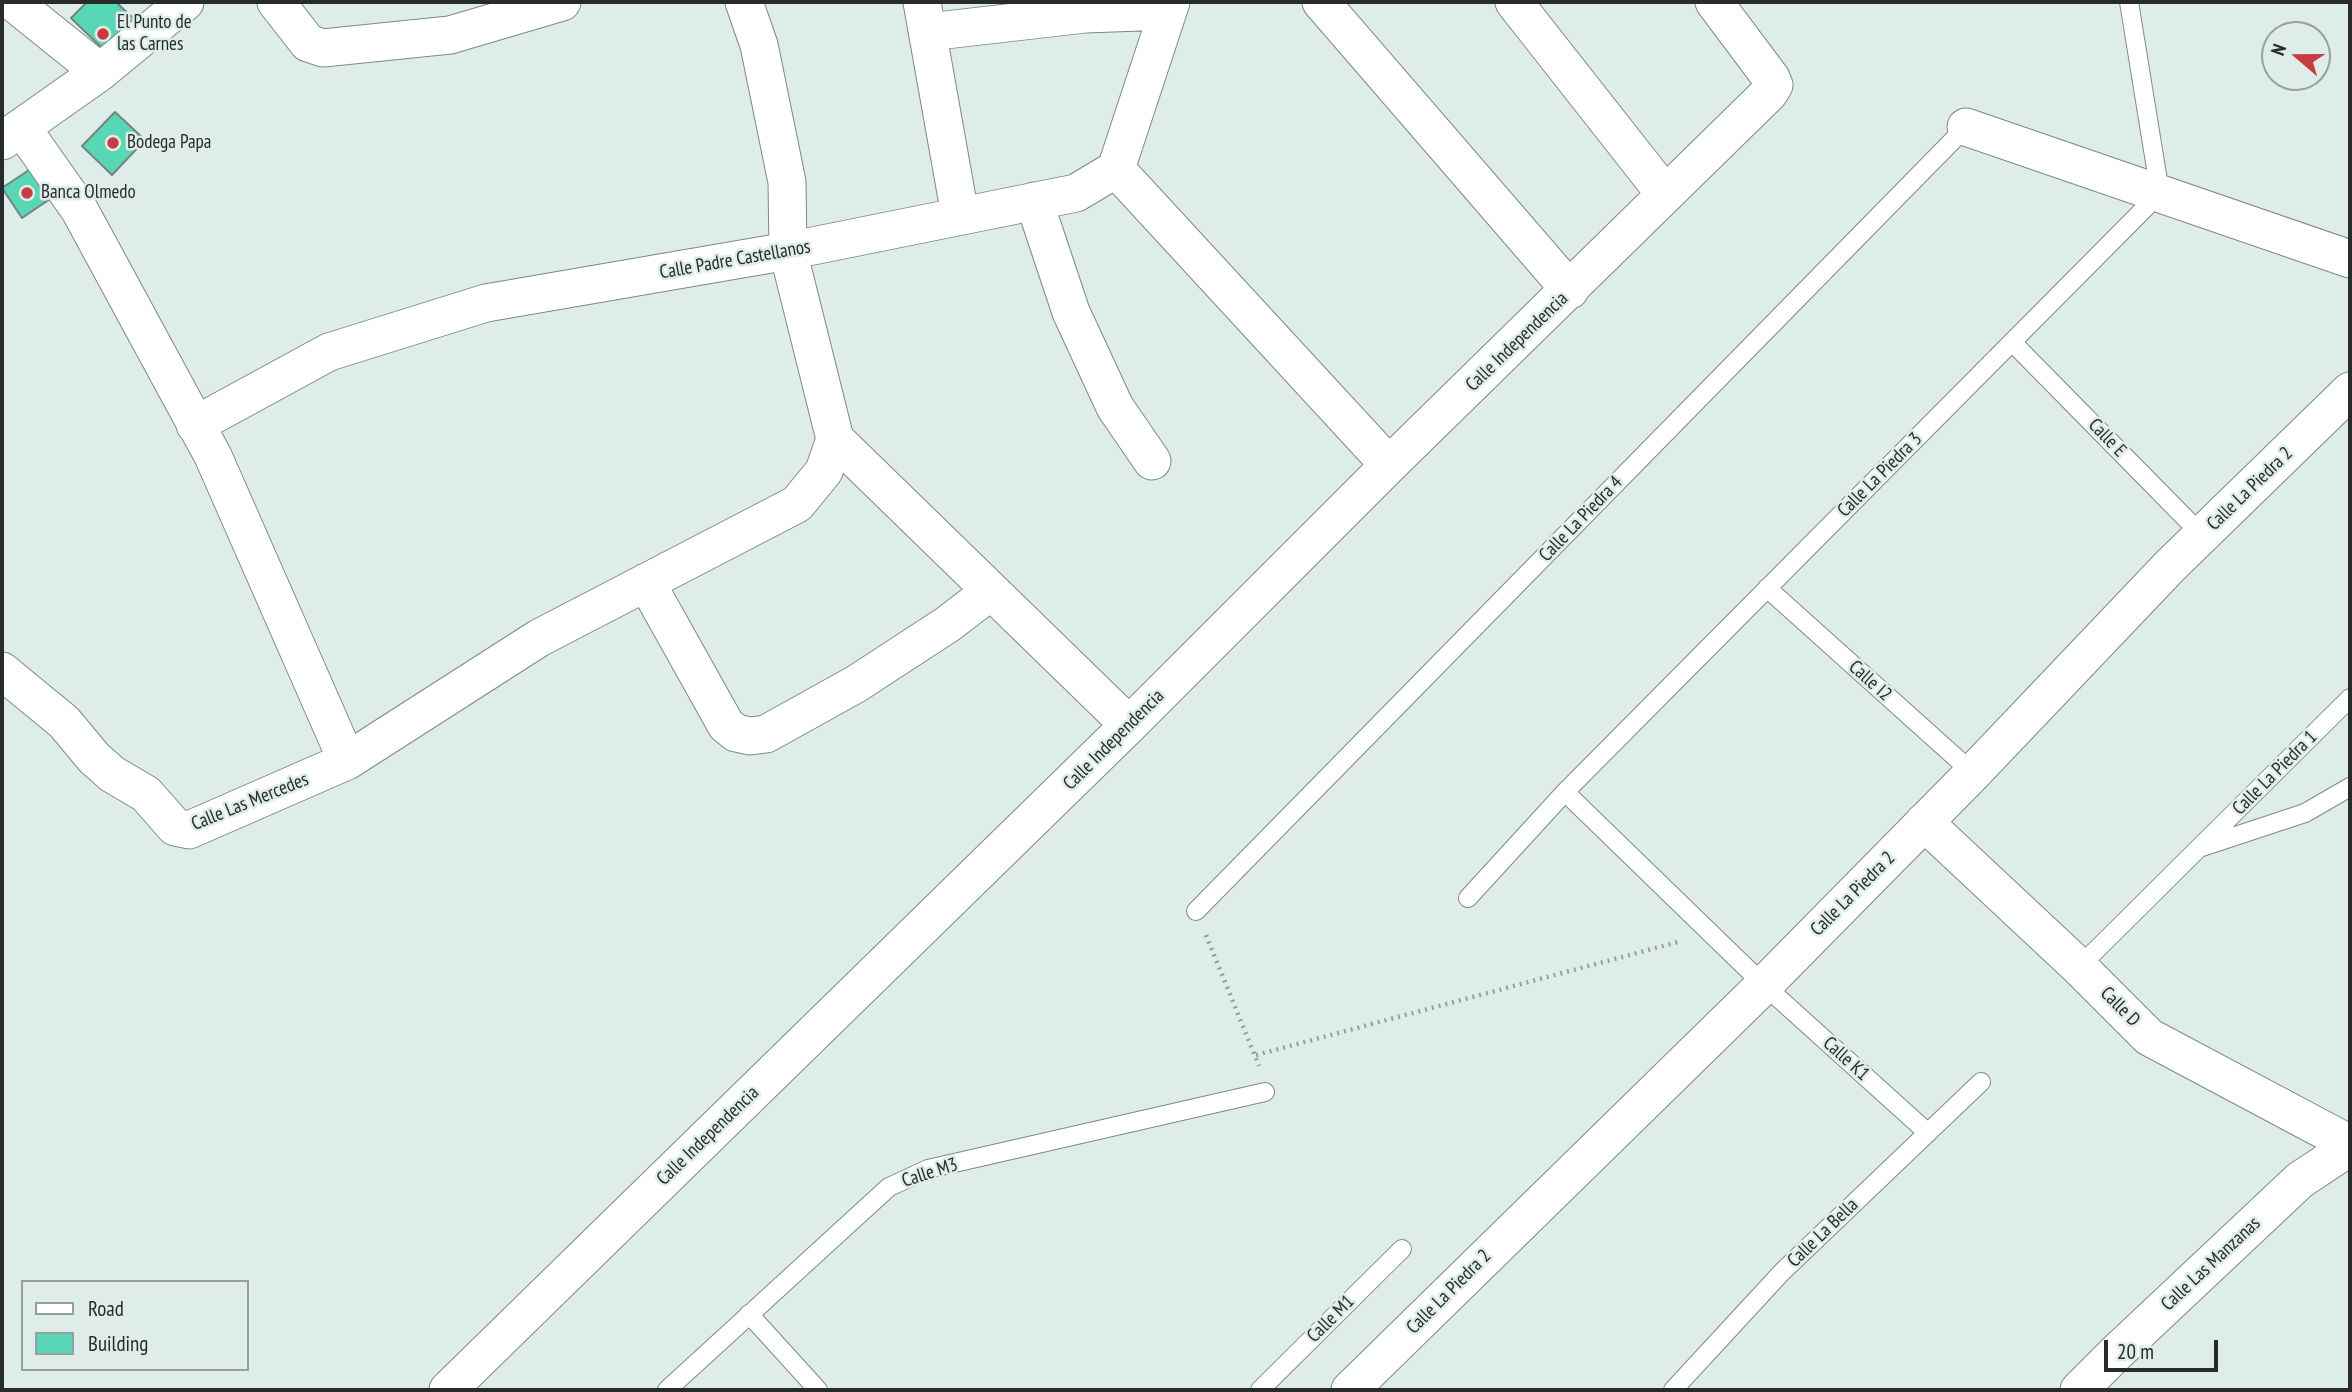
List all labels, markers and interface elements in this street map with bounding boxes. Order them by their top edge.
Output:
place label: El Punto de las Carnes [117,12,192,56]
north arrow [2261,21,2331,91]
marker: El Punto de las Carnes [95,26,111,42]
text: N [2265,41,2291,58]
place label: Bodega Papa [127,132,211,154]
marker: Bodega Papa [105,135,121,151]
place label: Banca Olmedo [41,182,136,204]
marker: Banca Olmedo [19,185,35,201]
street label: Calle Padre Castellanos [658,236,812,284]
street label: Calle Independencia [1461,288,1573,396]
street label: Calle E [2083,414,2131,462]
street label: Calle La Piedra 3 [1833,428,1927,522]
street label: Calle La Piedra 2 [2202,443,2298,535]
street label: Calle La Piedra 4 [1535,471,1627,567]
street label: Calle I2 [1844,656,1896,706]
street label: Calle Independencia [1059,685,1169,795]
street label: Calle La Piedra 1 [2228,726,2322,820]
street label: Calle Las Mercedes [188,768,312,836]
street label: Calle La Piedra 2 [1806,847,1900,941]
street label: Calle D [2095,982,2145,1032]
street label: Calle K1 [1818,1032,1874,1086]
street label: Calle Independencia [652,1082,764,1190]
street label: Calle M3 [899,1153,961,1193]
street label: Calle La Bella [1783,1194,1863,1272]
street label: Calle Las Manzanas [2157,1212,2265,1316]
street label: Calle La Piedra 2 [1402,1245,1496,1339]
legend [21,1280,248,1371]
street label: Calle M1 [1303,1291,1359,1347]
text: Road [88,1295,124,1322]
scale bar [2107,1326,2221,1370]
text: Building [88,1330,148,1357]
text: 20 m [2117,1338,2154,1365]

